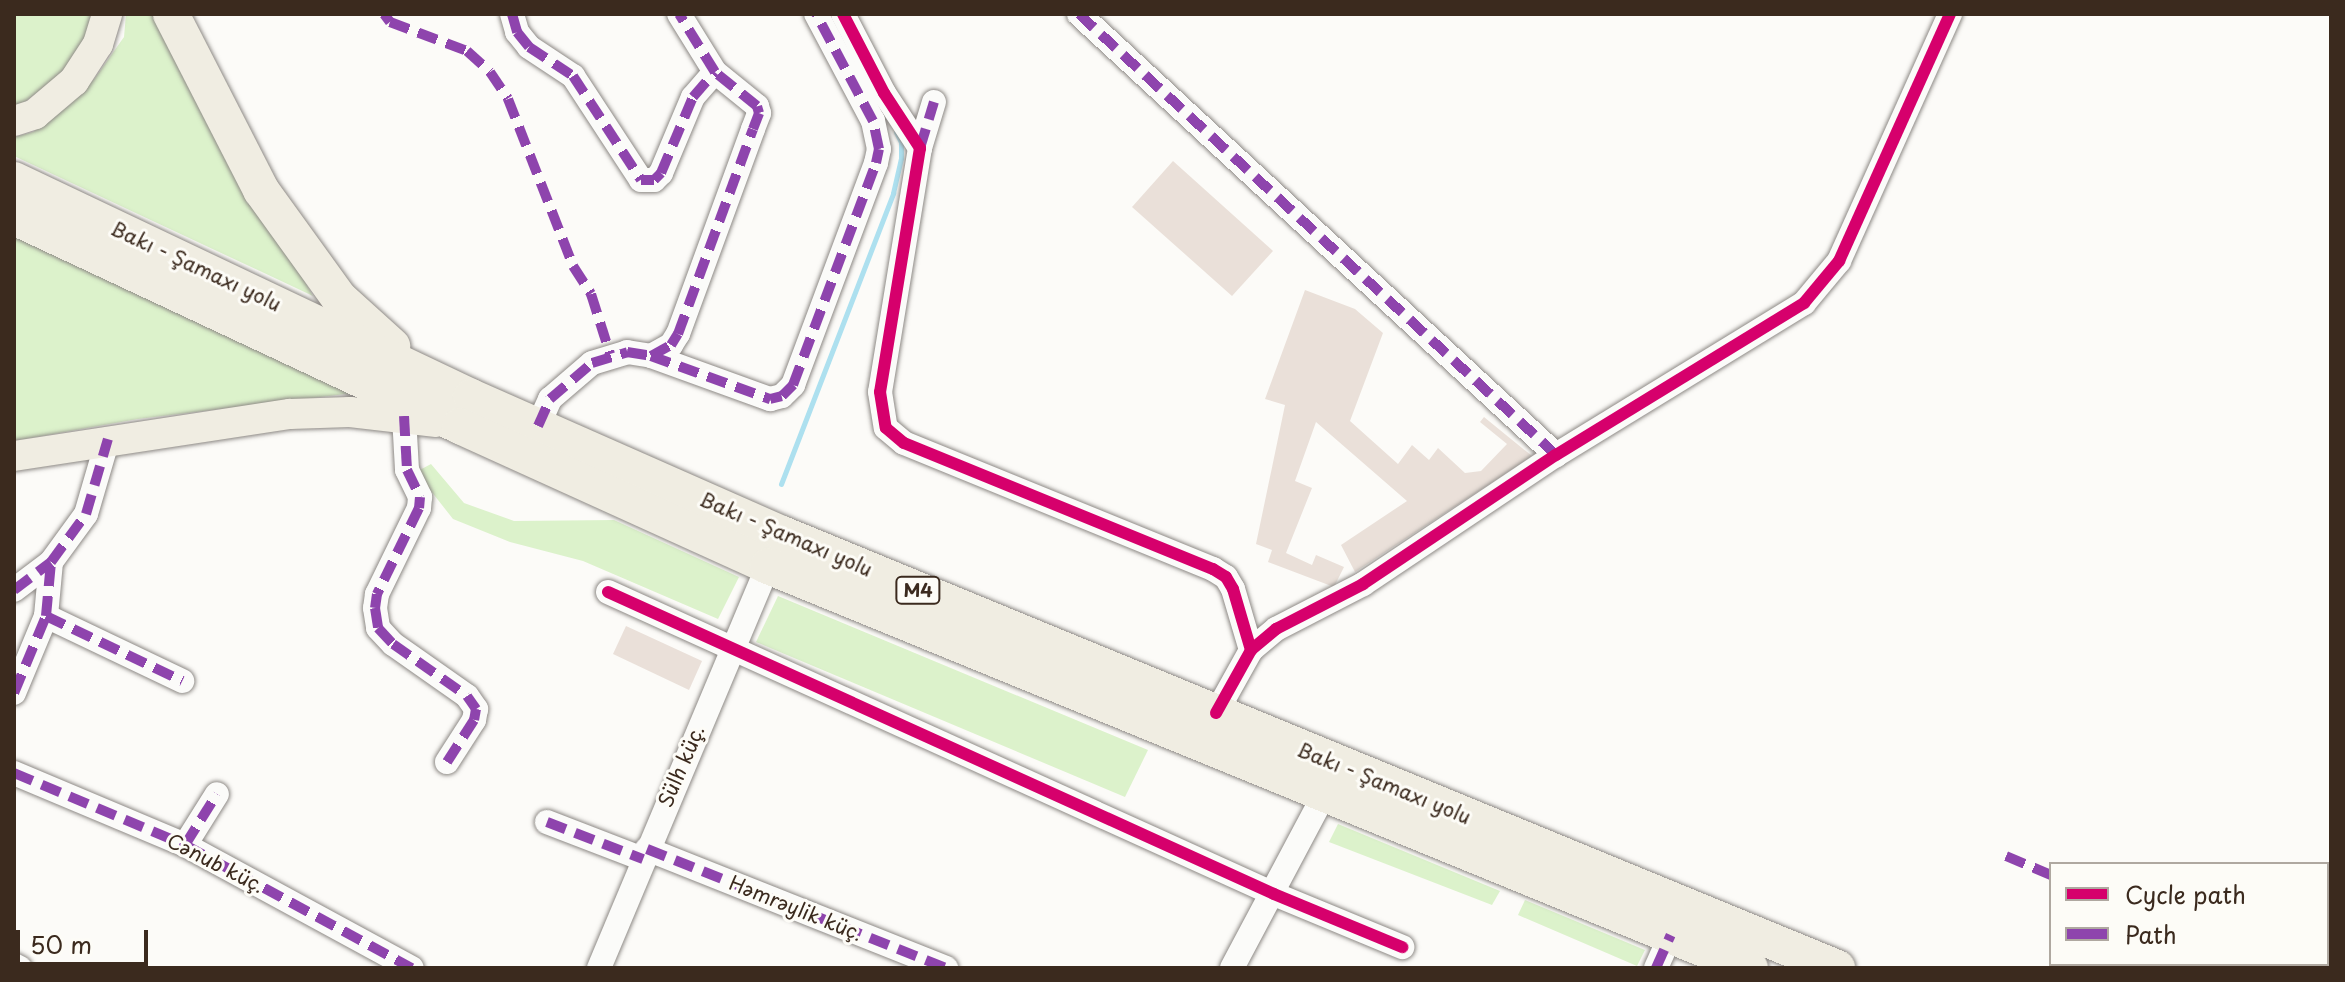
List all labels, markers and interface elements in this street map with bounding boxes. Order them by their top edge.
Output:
street label: Bakı - Şamaxı yolu [107,216,285,316]
street label: Bakı - Şamaxı yolu [696,487,876,581]
road number: M4 [894,576,942,604]
street label: Sülh küç. [653,721,709,811]
street label: Bakı - Şamaxı yolu [1294,737,1474,829]
street label: Cənub küç. [164,828,268,898]
legend [2049,862,2329,966]
street label: Həmrəylik küç. [725,870,867,946]
text: Cycle path [2125,876,2246,912]
scale bar [20,914,152,964]
text: Path [2125,916,2177,952]
text: 50 m [30,926,92,962]

